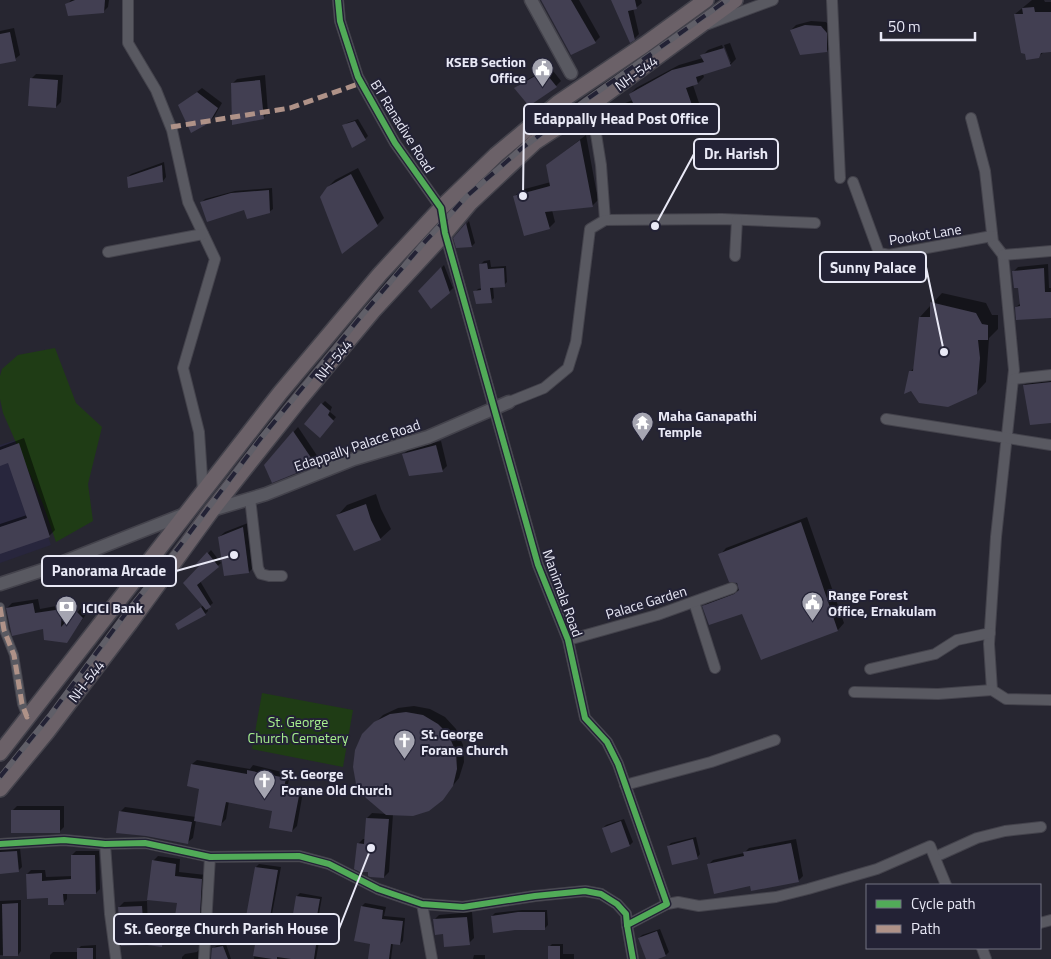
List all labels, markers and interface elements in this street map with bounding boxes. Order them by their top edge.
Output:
scale bar [881,10,975,42]
text: 50 m [888,15,921,38]
street label: NH-544 [610,50,662,96]
place label: KSEB Section Office [446,51,526,88]
public building icon: KSEB Section Office [530,57,554,88]
street label: BT Ranadive Road [366,75,440,177]
callout: Edappally Head Post Office [524,104,719,134]
text: Edappally Head Post Office [533,107,709,130]
callout: Dr. Harish [694,139,778,169]
text: Dr. Harish [704,142,768,165]
street label: Pookot Lane [887,218,963,250]
callout: Sunny Palace [820,252,926,282]
text: Sunny Palace [830,256,916,279]
street label: NH-544 [309,335,357,385]
place label: Maha Ganapathi Temple [658,405,757,442]
temple icon: Maha Ganapathi Temple [630,411,654,442]
street label: Edappally Palace Road [291,414,423,476]
street label: Manimala Road [537,546,589,640]
callout: Panorama Arcade [42,556,176,586]
text: Panorama Arcade [52,559,167,582]
street label: Palace Garden [603,580,689,624]
place label: Range Forest Office, Ernakulam [828,584,936,621]
public building icon: Range Forest Office, Ernakulam [800,590,824,621]
bank icon: ICICI Bank [54,595,78,626]
place label: ICICI Bank [82,597,144,618]
street label: NH-544 [63,655,109,707]
park label: St. George Church Cemetery [248,711,349,748]
place label: St. George Forane Church [421,723,508,760]
church icon: St. George Forane Church [393,729,417,760]
place label: St. George Forane Old Church [281,763,392,800]
church icon: St. George Forane Old Church [253,769,277,800]
legend [866,884,1041,949]
text: Cycle path [911,892,976,915]
callout: St. George Church Parish House [114,914,339,944]
text: St. George Church Parish House [124,917,328,940]
text: Path [911,917,941,940]

